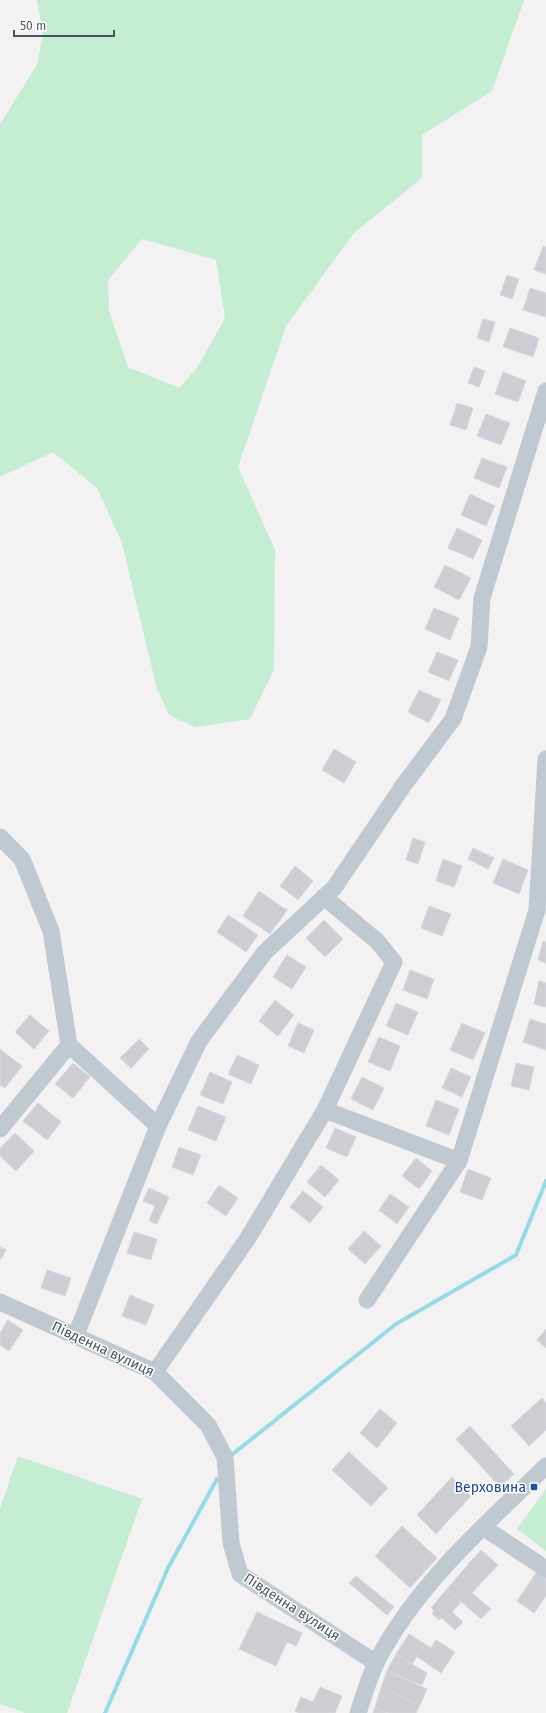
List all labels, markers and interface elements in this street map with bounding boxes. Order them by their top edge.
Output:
scale bar [14,12,114,38]
text: 50 m [20,19,46,33]
street label: Південна вулиця [49,1318,157,1380]
place label: Верховина [455,1479,526,1496]
marker: Верховина [529,1482,539,1492]
street label: Південна вулиця [241,1570,343,1644]

